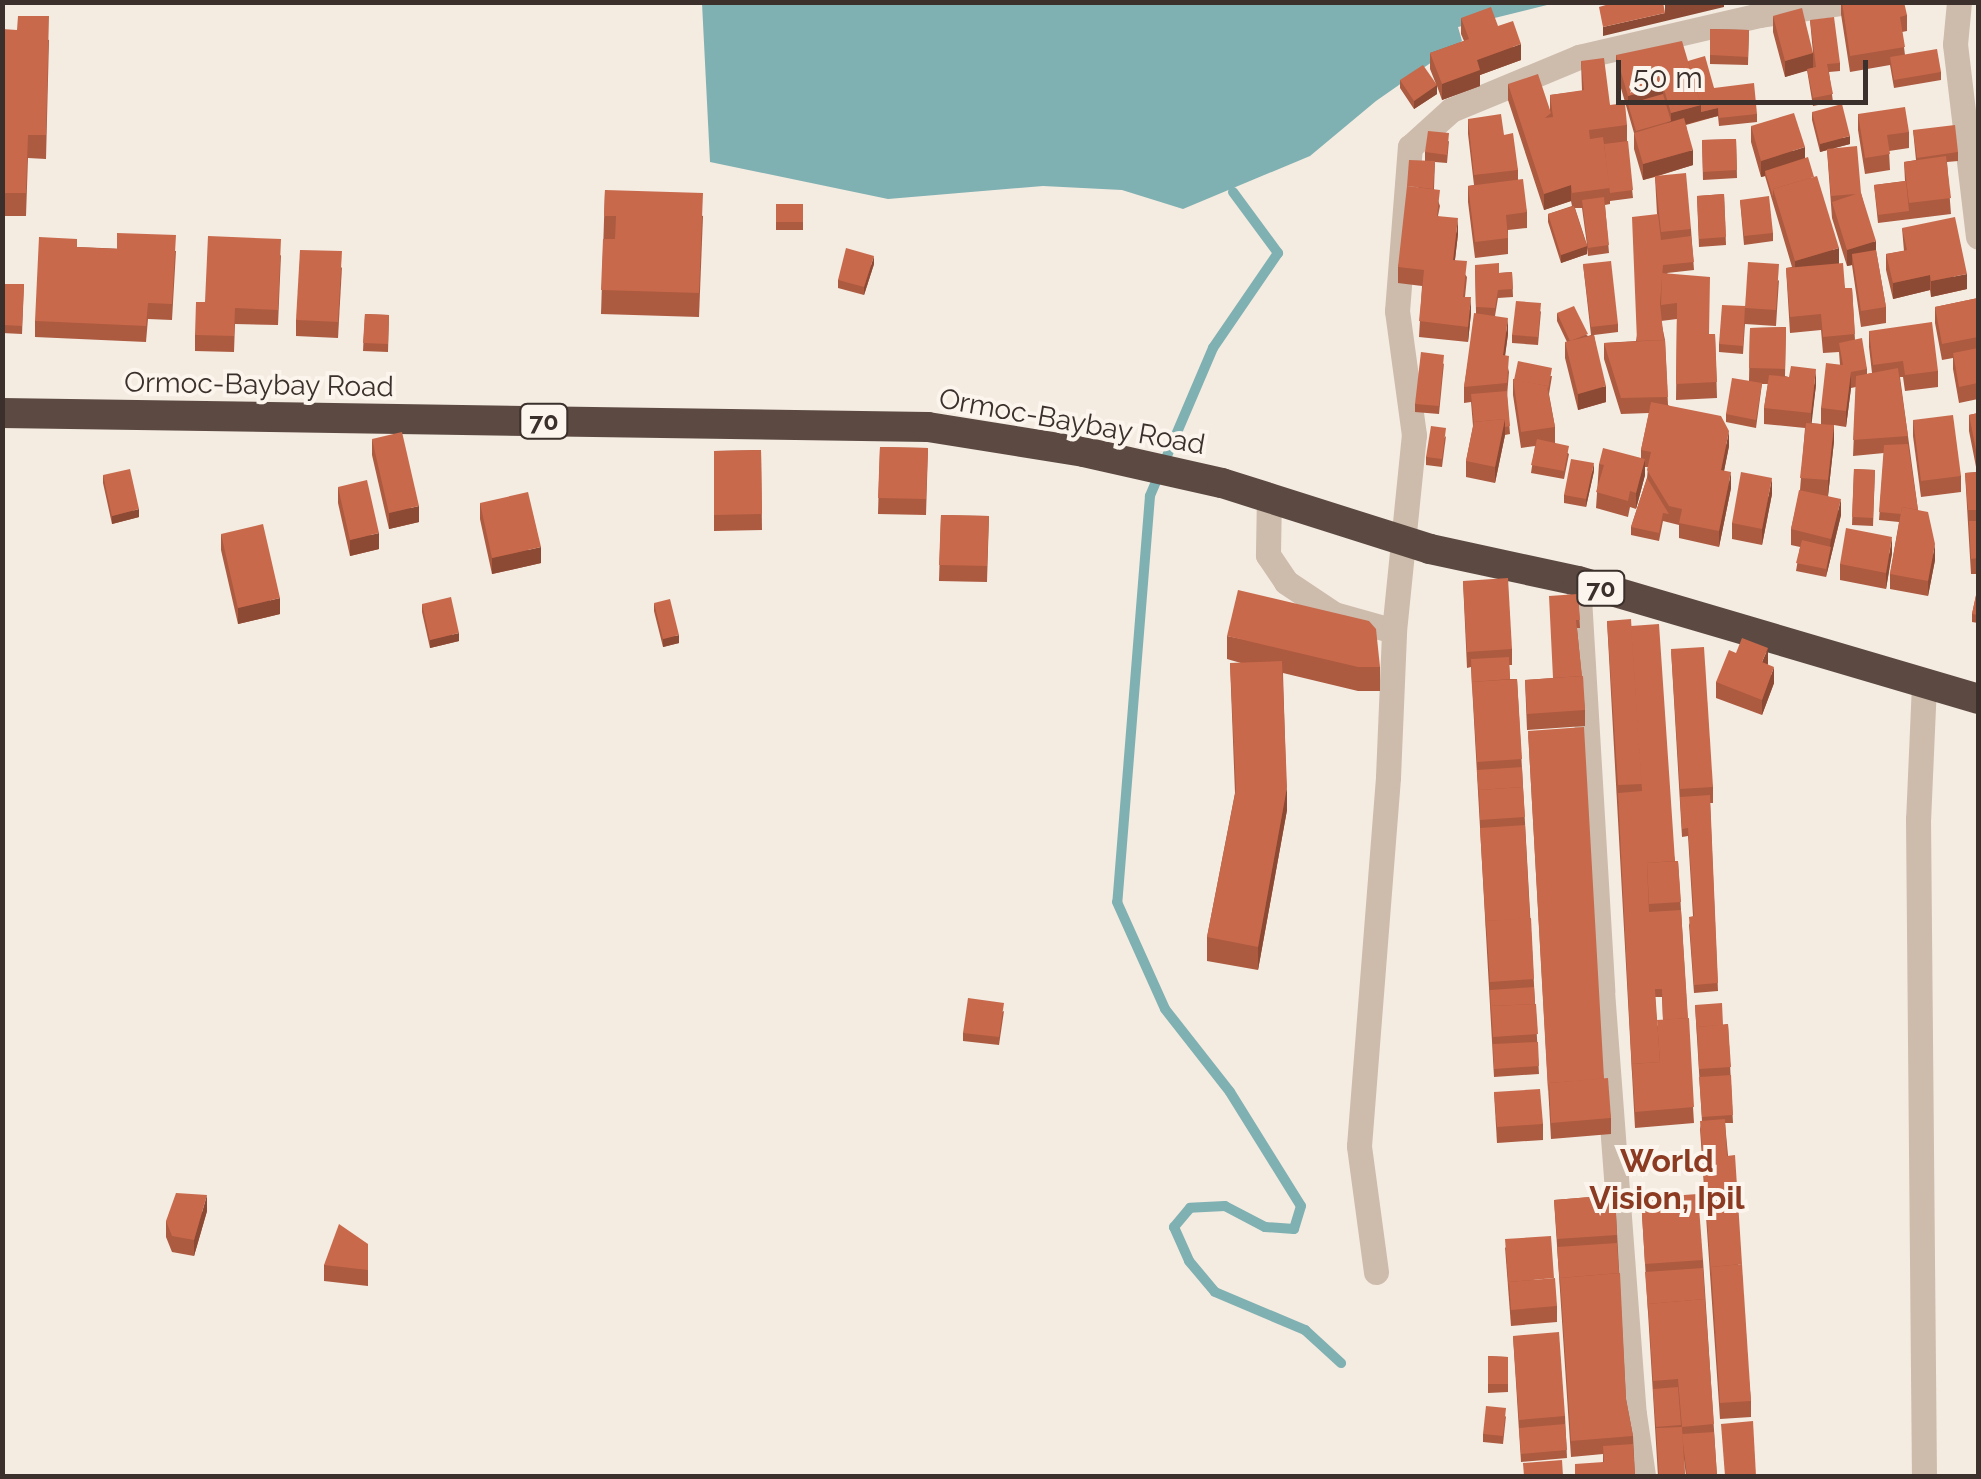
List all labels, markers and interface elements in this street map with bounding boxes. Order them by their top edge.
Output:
scale bar [1621,40,1874,102]
text: 50 m [1633,60,1703,95]
street label: Ormoc-Baybay Road [123,366,395,404]
street label: Ormoc-Baybay Road [936,382,1208,462]
road number: 70 [519,401,569,441]
road number: 70 [1576,568,1626,608]
district label: World Vision, Ipil [1589,1143,1745,1218]

